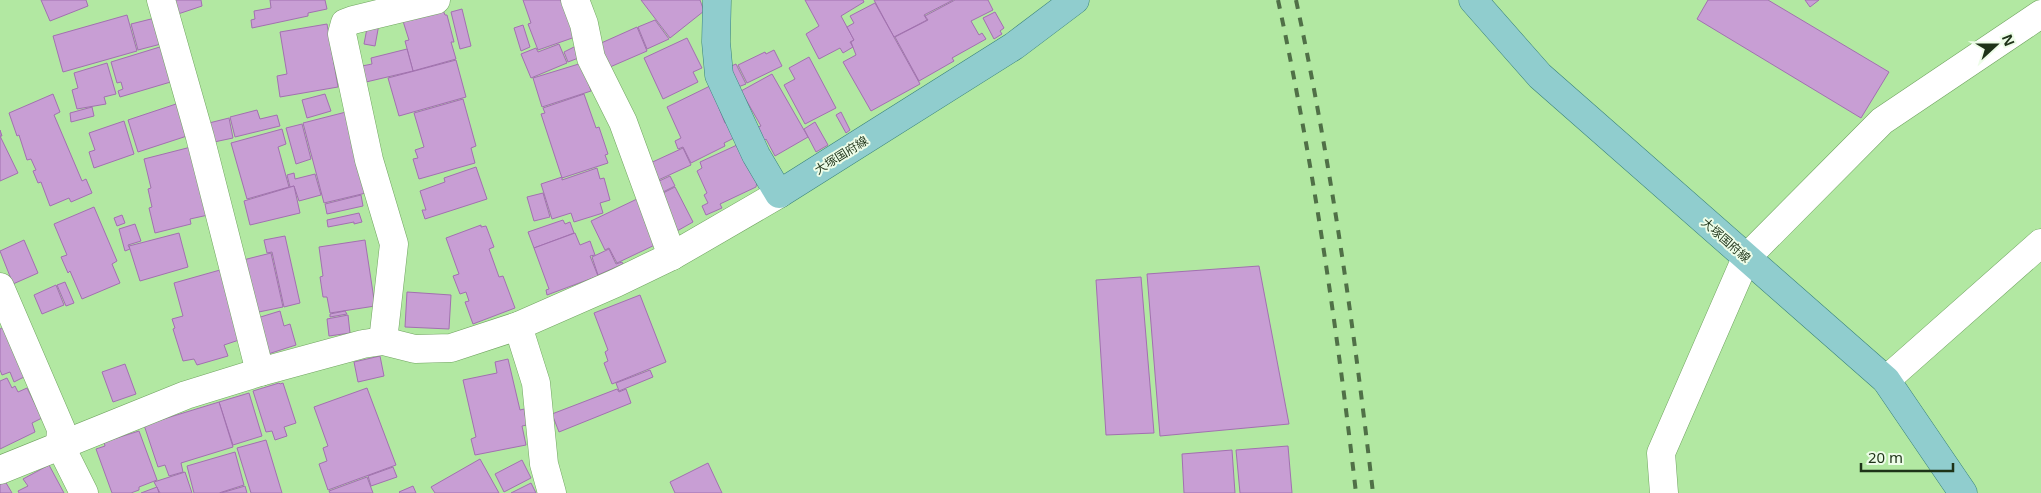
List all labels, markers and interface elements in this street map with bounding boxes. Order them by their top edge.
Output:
north arrow [1971,20,2021,70]
text: N [1998,31,2020,49]
street label: 大塚国府線 [811,132,871,178]
street label: 大塚国府線 [1698,214,1754,266]
scale bar [1861,440,1954,472]
text: 20 m [1868,447,1903,467]

